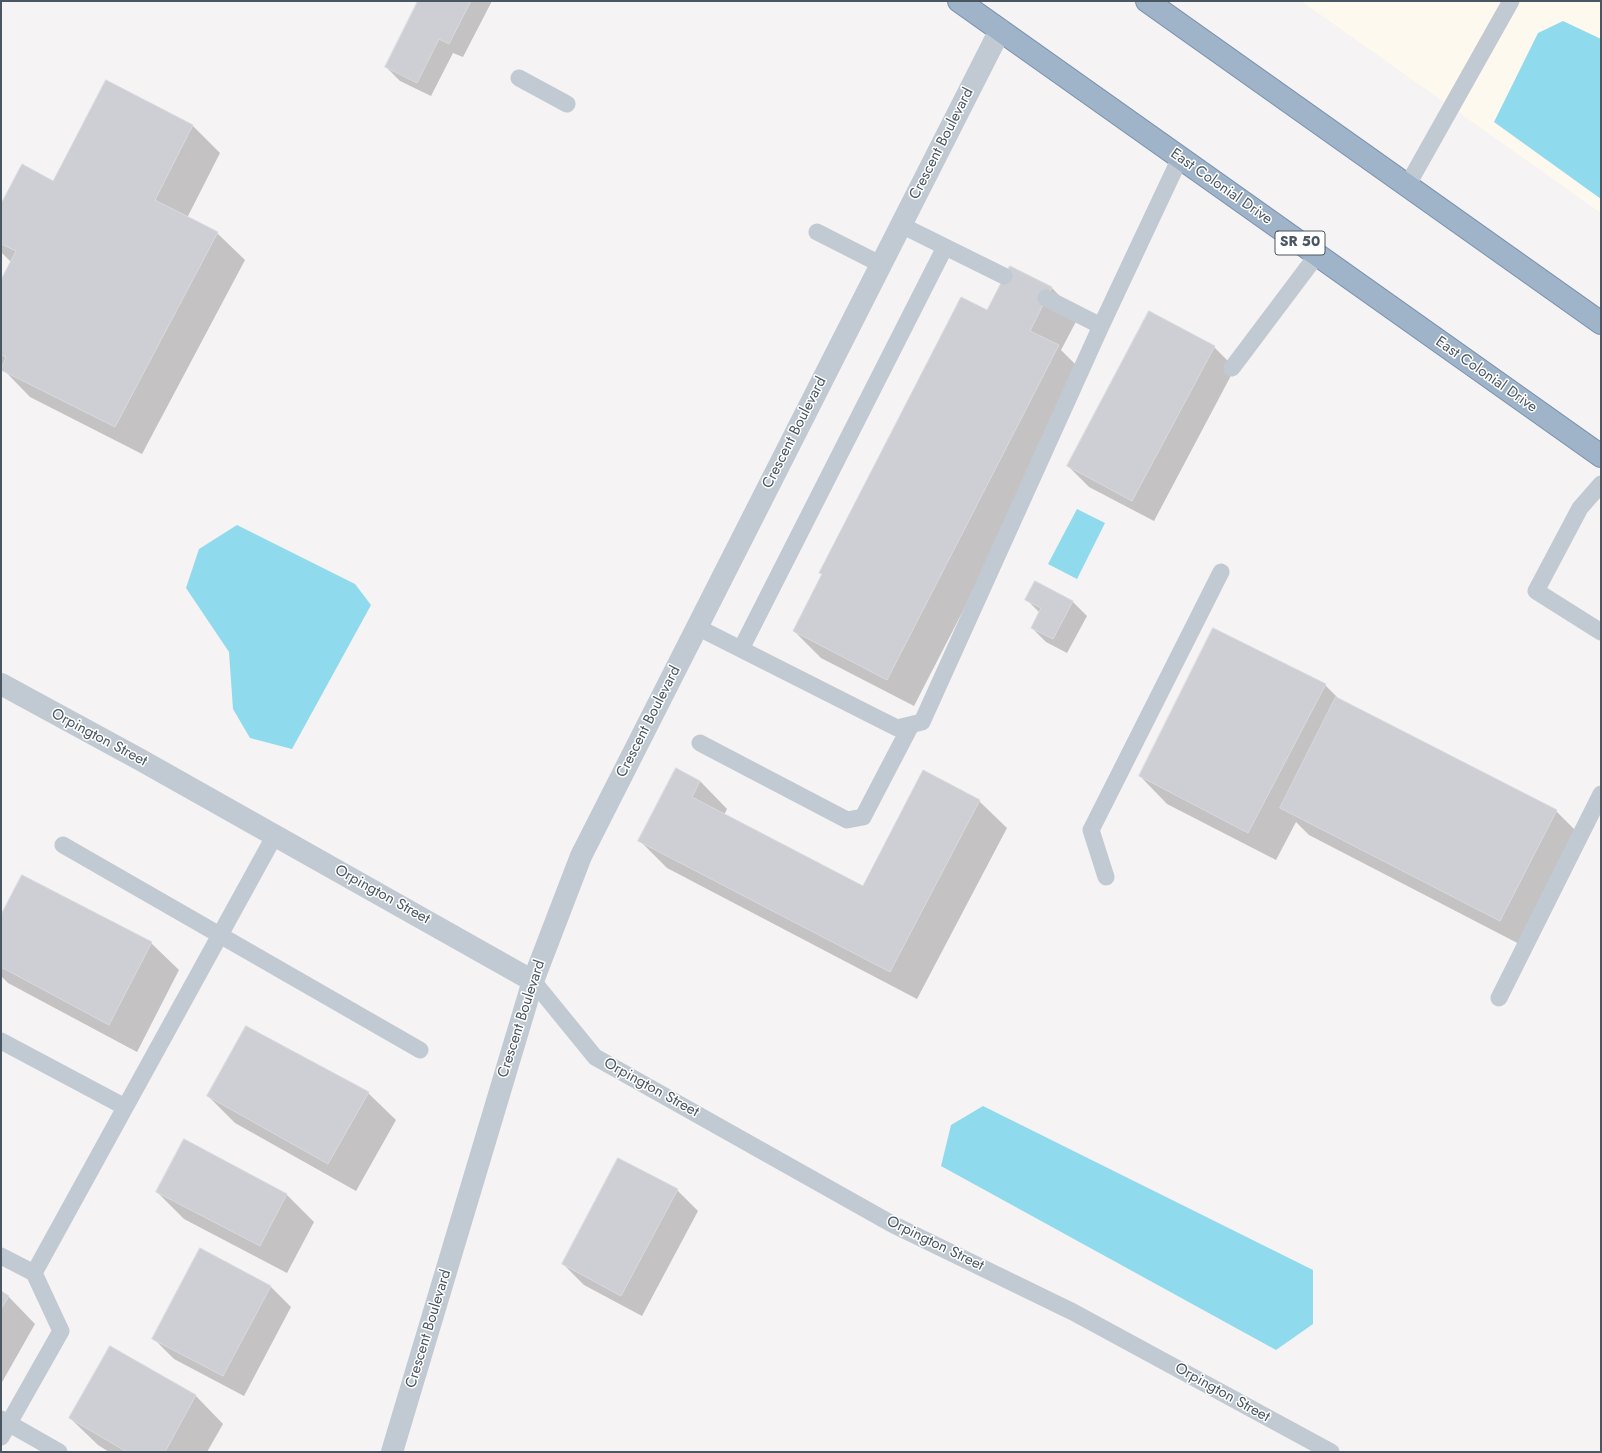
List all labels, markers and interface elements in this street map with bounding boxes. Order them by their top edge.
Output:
street label: Crescent Boulevard [906,85,978,203]
street label: East Colonial Drive [1167,145,1275,229]
road number: SR 50 [1275,231,1325,255]
street label: East Colonial Drive [1432,333,1540,417]
street label: Crescent Boulevard [759,374,831,492]
street label: Crescent Boulevard [613,663,685,781]
street label: Orpington Street [48,705,150,771]
street label: Orpington Street [331,861,433,929]
street label: Crescent Boulevard [494,958,550,1080]
street label: Orpington Street [600,1054,702,1122]
street label: Orpington Street [883,1213,987,1275]
street label: Crescent Boulevard [402,1268,456,1390]
street label: Orpington Street [1171,1359,1273,1427]

